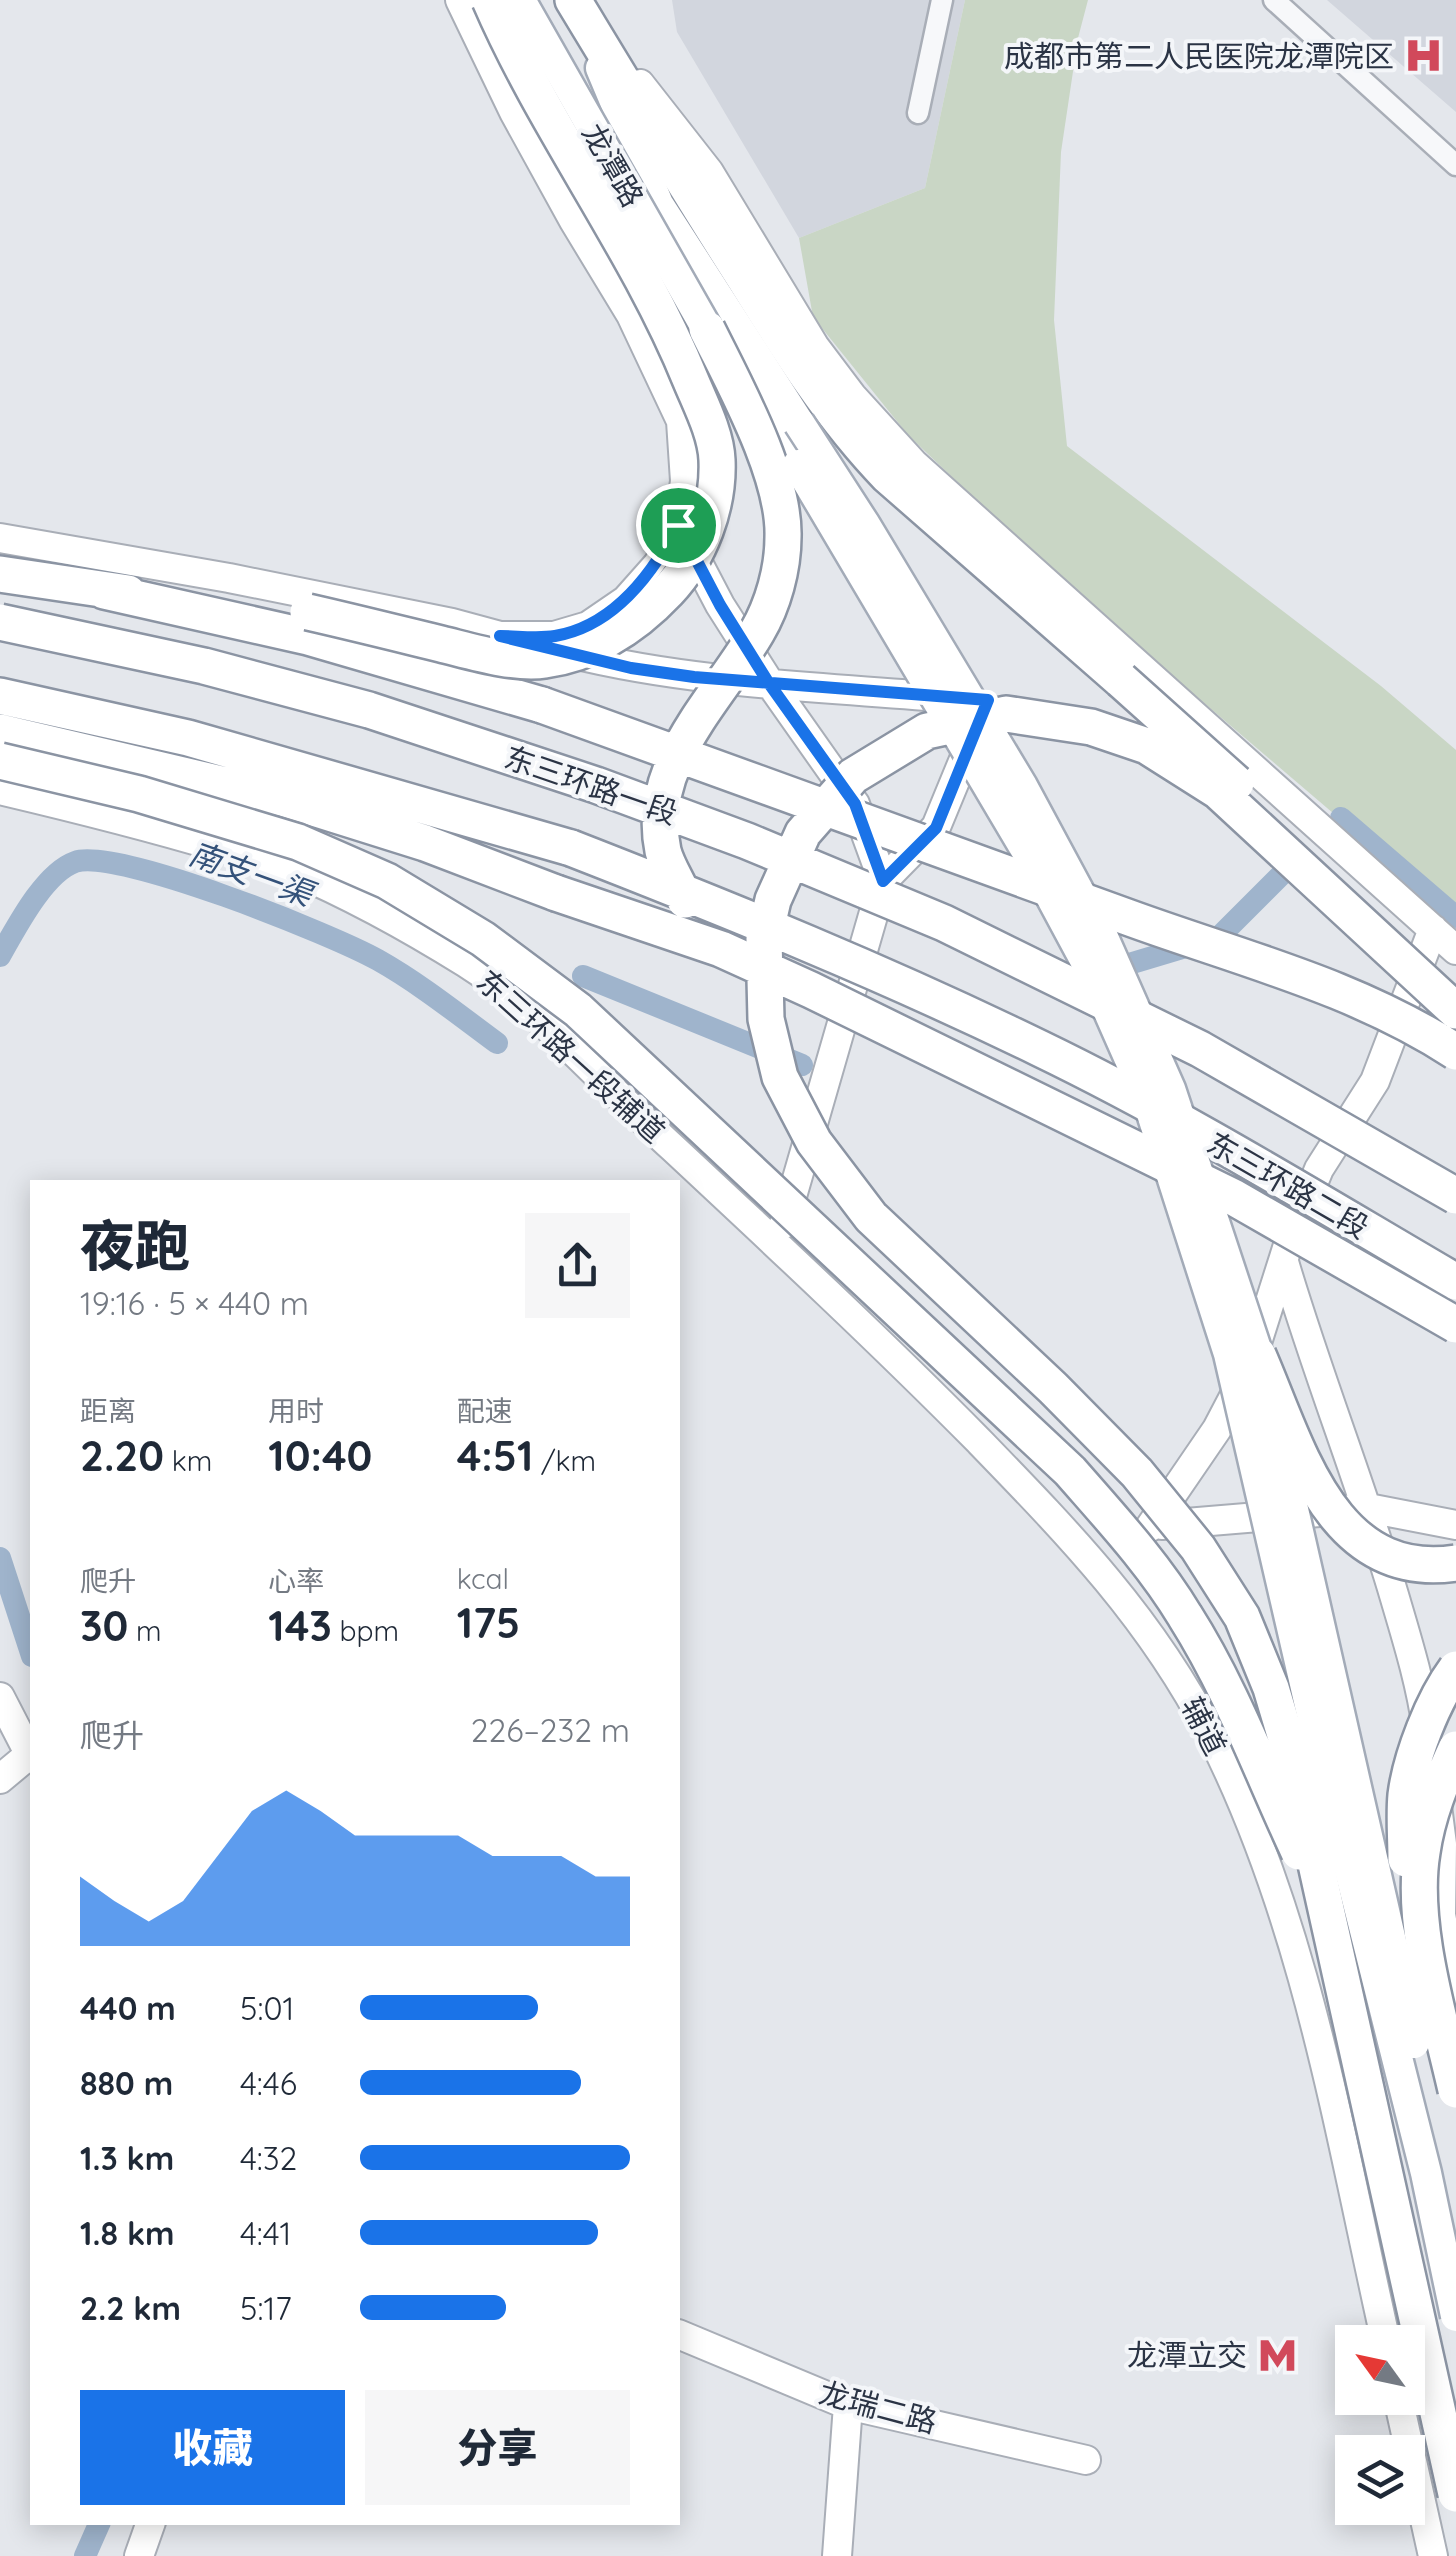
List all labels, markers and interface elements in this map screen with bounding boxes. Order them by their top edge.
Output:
hospital icon: 成都市第二人民医院龙潭院区 [1403,35,1445,77]
place label: 成都市第二人民医院龙潭院区 [1004,37,1394,75]
street label: 龙潭路 [574,117,652,213]
pin [636,483,721,568]
icon: arrive [651,498,706,553]
street label: 东三环路一段 [500,738,682,832]
water label: 南支一渠 [184,832,322,915]
street label: 东三环路一段辅道 [469,962,673,1150]
street label: 东三环路二段 [1201,1124,1375,1246]
text: 夜跑 [80,1211,190,1280]
button: share [525,1213,630,1318]
text: 19:16 · 5 × 440 m [80,1283,309,1323]
text: 距离 [80,1393,136,1428]
text: 用时 [268,1393,324,1428]
text: 配速 [457,1393,513,1428]
text: 2.20 [80,1429,164,1482]
text: 10:40 [268,1429,372,1482]
text: 4:51 [457,1429,533,1482]
text: km [164,1443,212,1478]
text: /km [533,1443,596,1478]
text: kcal [457,1561,509,1596]
text: 爬升 [80,1563,136,1598]
text: 心率 [268,1563,324,1598]
text: 175 [457,1596,520,1649]
text: 30 [80,1599,128,1652]
text: 143 [268,1599,332,1652]
text: m [128,1613,162,1648]
text: bpm [332,1613,399,1648]
street label: 辅道 [1173,1691,1235,1761]
text: 226–232 m [471,1710,630,1750]
text: 爬升 [80,1715,144,1755]
text: 440 m [80,1988,176,2028]
text: 5:01 [240,1988,294,2028]
text: 880 m [80,2063,173,2103]
text: 4:46 [240,2063,297,2103]
text: 1.3 km [80,2138,174,2178]
text: 4:32 [240,2138,297,2178]
text: 1.8 km [80,2213,175,2253]
text: 4:41 [240,2213,291,2253]
text: 2.2 km [80,2288,181,2328]
text: 5:17 [240,2288,292,2328]
north arrow [1335,2325,1425,2415]
map controls [1335,2325,1425,2525]
metro station icon: 龙潭立交 [1256,2334,1298,2376]
place label: 龙潭立交 [1127,2336,1247,2374]
street label: 龙瑞二路 [815,2373,941,2441]
button: 收藏 [80,2390,345,2505]
button: 分享 [365,2390,630,2505]
button: layers [1335,2435,1425,2525]

